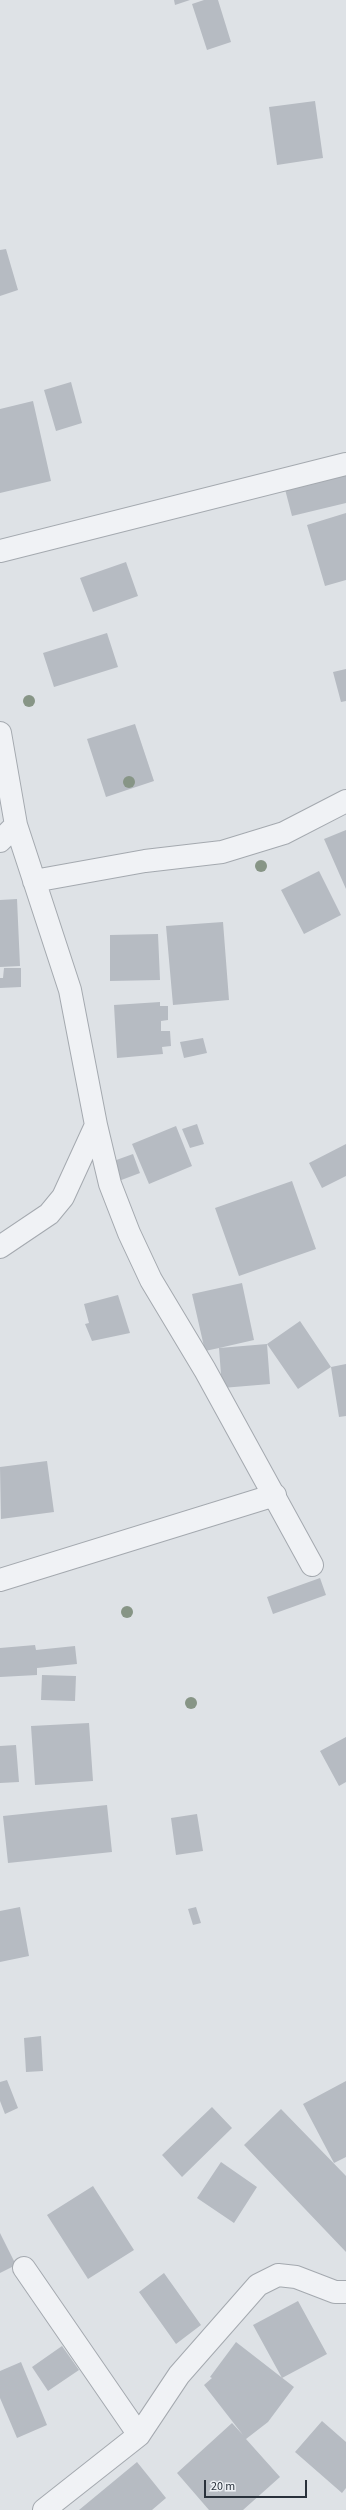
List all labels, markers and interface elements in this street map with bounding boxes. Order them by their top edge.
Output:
scale bar [206,2472,309,2498]
text: 20 m [211,2478,235,2495]

